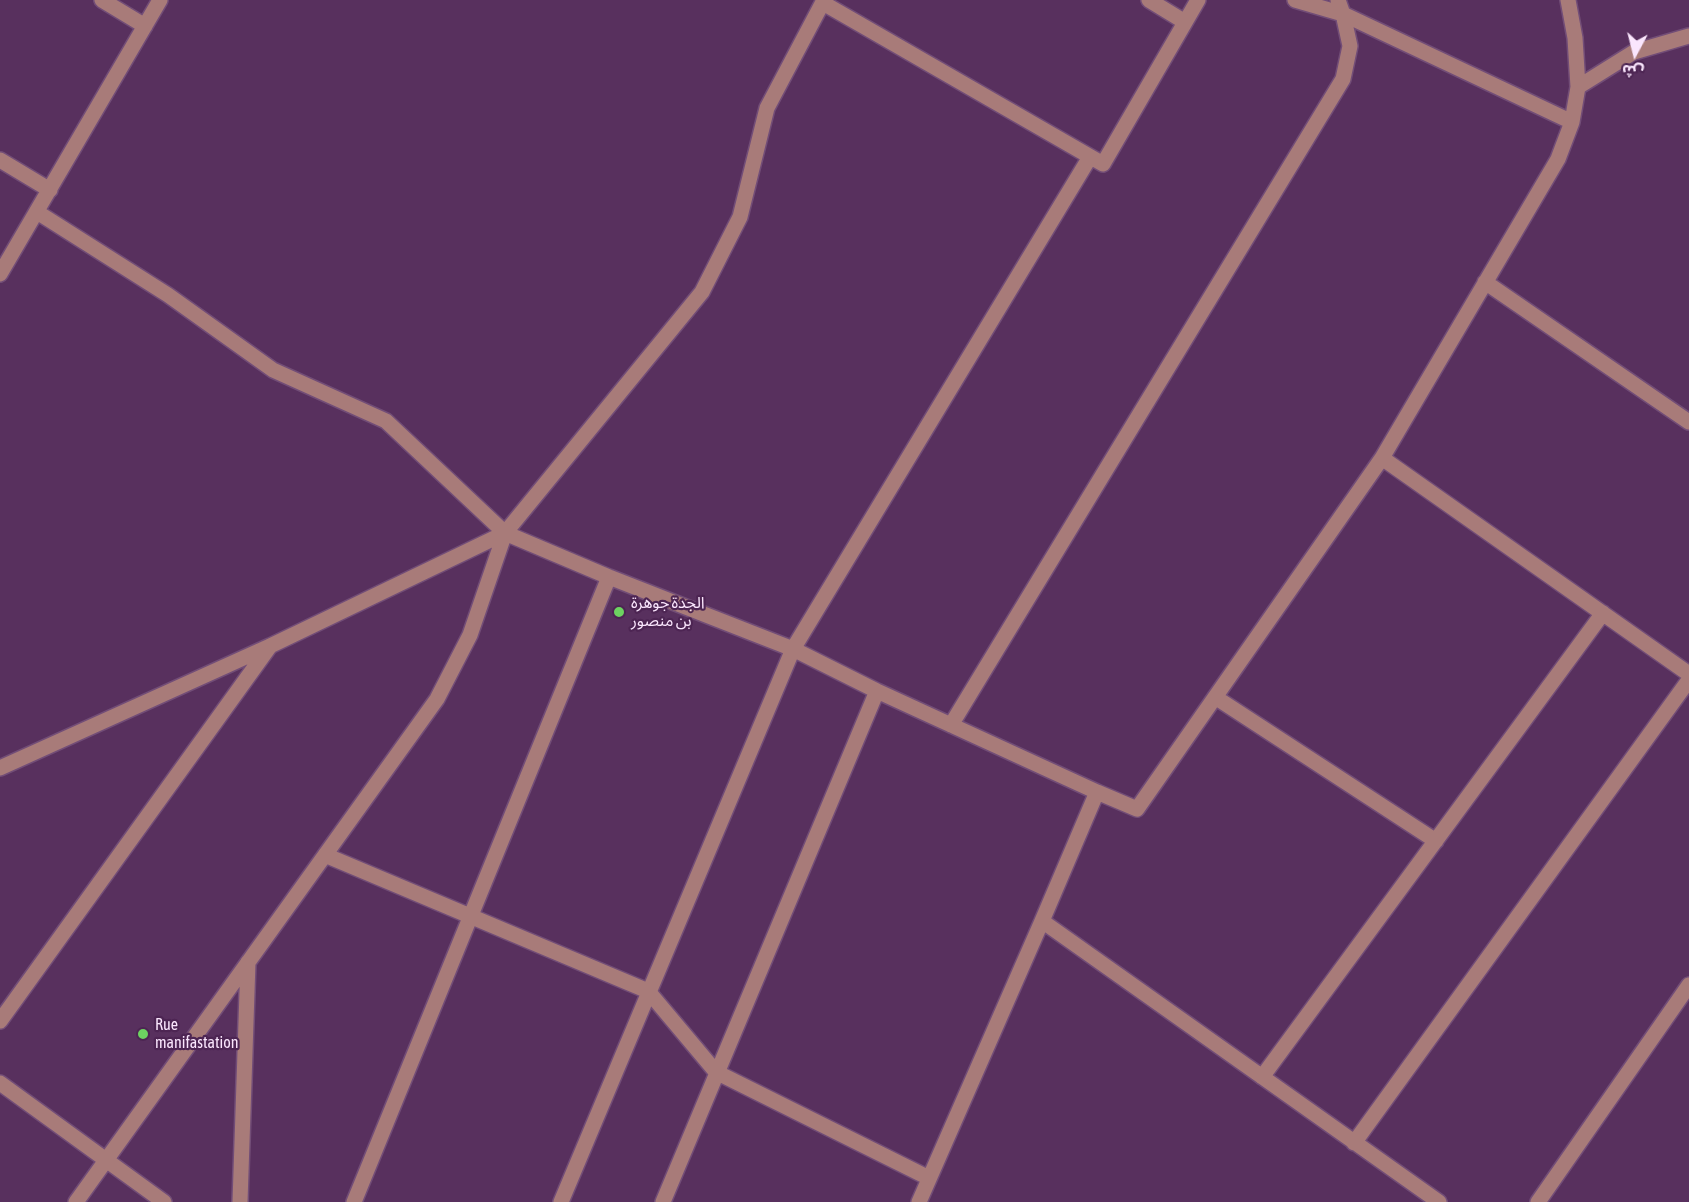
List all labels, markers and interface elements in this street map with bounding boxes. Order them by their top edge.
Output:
north arrow [1605,24,1665,84]
text: ش [1621,62,1645,82]
place label: الجدة جوهرة بن منصور [631,593,705,631]
marker: الجدة جوهرة بن منصور [612,605,626,619]
place label: Rue manifastation [155,1015,239,1053]
marker: Rue manifastation [136,1027,150,1041]

